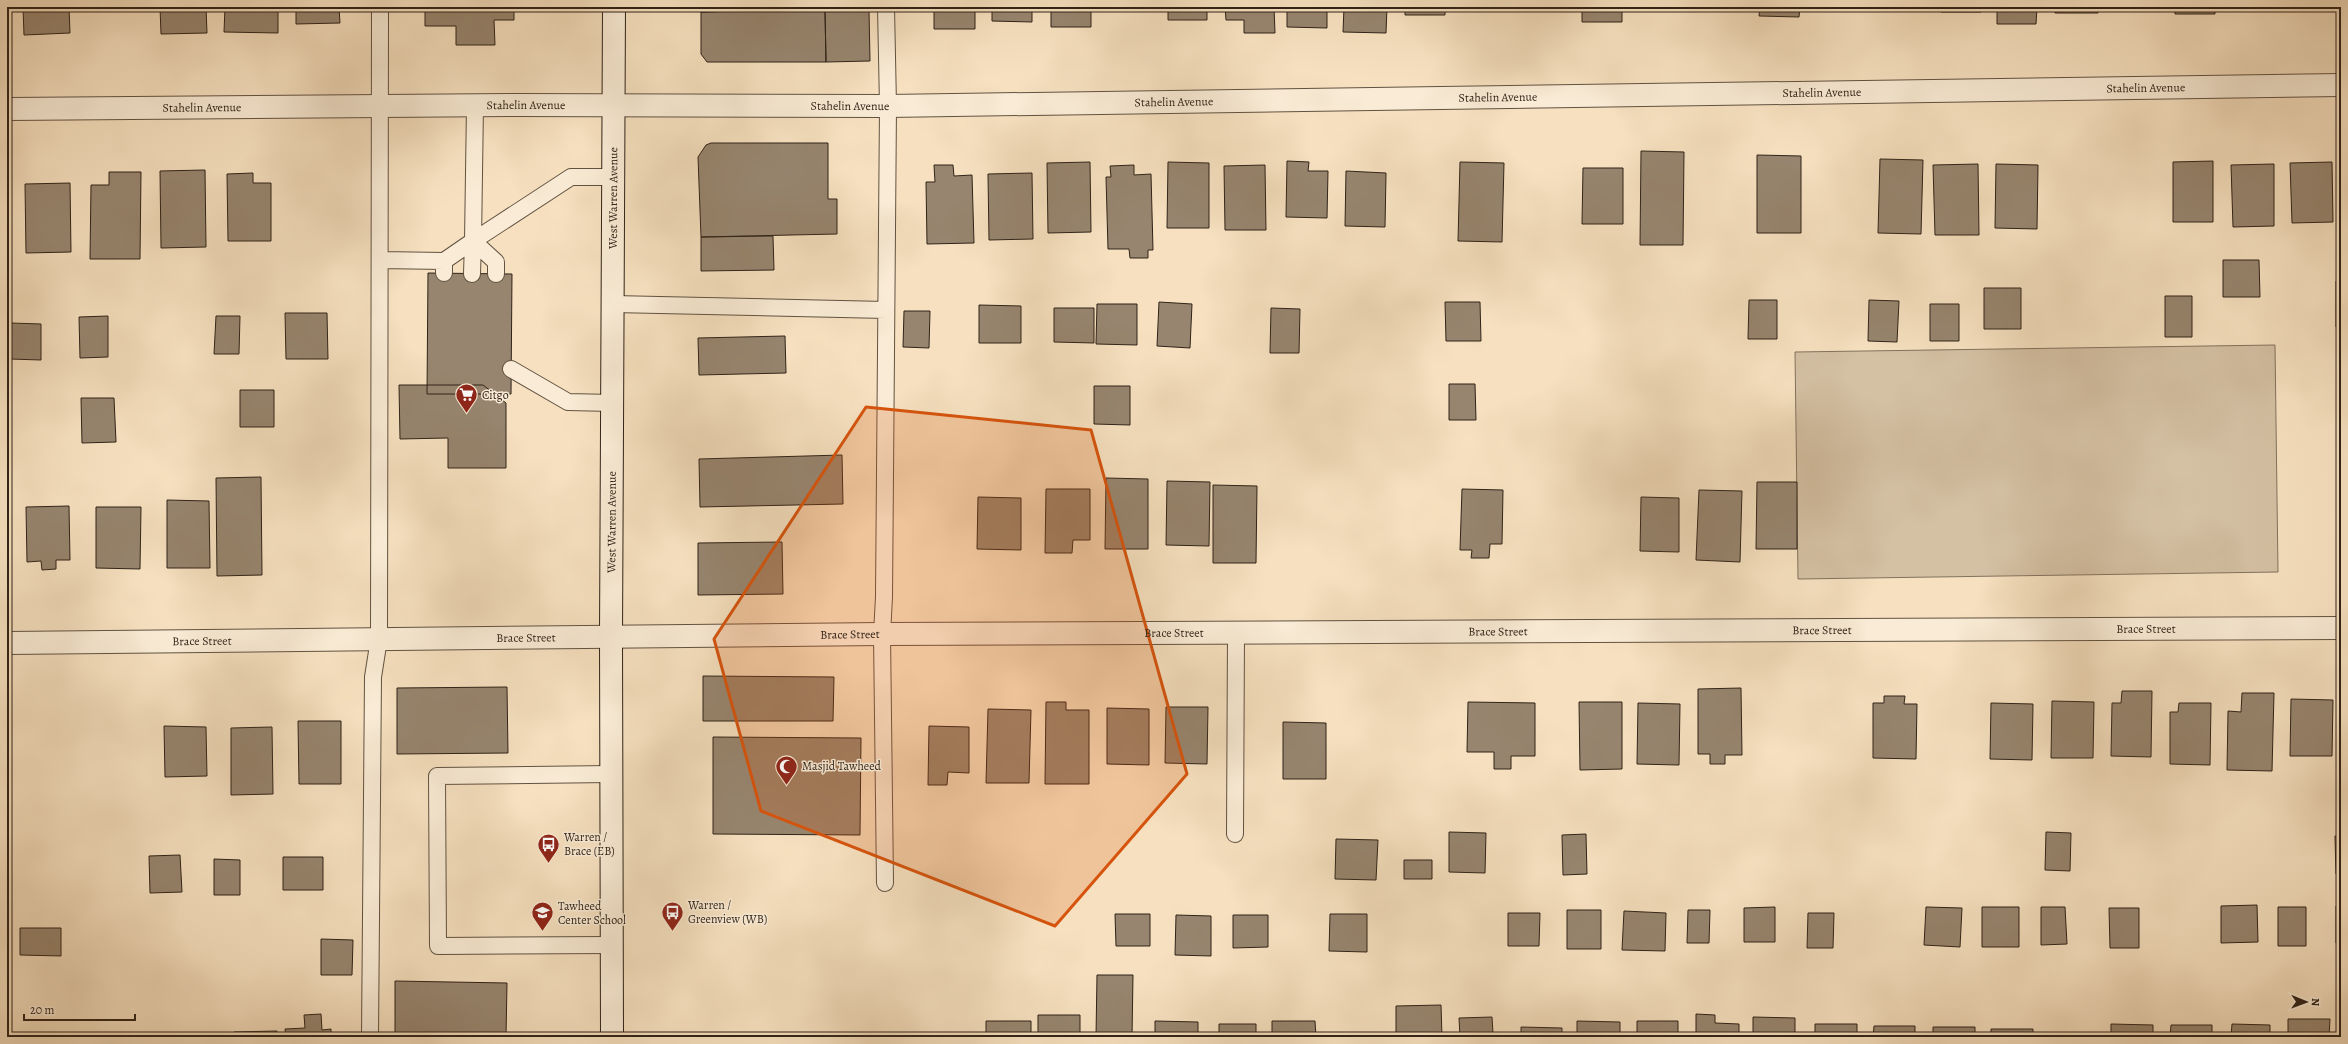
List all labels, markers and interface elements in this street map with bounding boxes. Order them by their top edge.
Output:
street label: Stahelin Avenue [2106,79,2185,96]
street label: Stahelin Avenue [1782,84,1861,101]
street label: Stahelin Avenue [1458,89,1537,106]
street label: Stahelin Avenue [1134,93,1213,110]
street label: Stahelin Avenue [487,97,565,113]
street label: Stahelin Avenue [811,98,889,114]
street label: Stahelin Avenue [163,99,241,116]
street label: West Warren Avenue [605,147,621,250]
supermarket icon: Citgo [453,382,479,415]
place label: Citgo [482,387,509,403]
street label: West Warren Avenue [603,471,620,574]
street label: Brace Street [2116,621,2176,637]
street label: Brace Street [1792,622,1852,638]
street label: Brace Street [1468,623,1528,640]
street label: Brace Street [1144,625,1204,641]
street label: Brace Street [820,626,880,643]
street label: Brace Street [496,629,556,646]
street label: Brace Street [172,633,232,649]
mosque icon: Masjid Tawheed [774,753,800,786]
place label: Masjid Tawheed [802,758,882,774]
place label: Warren / Brace (EB) [563,829,615,859]
bus stop icon: Warren / Brace (EB) [536,831,562,864]
place label: Warren / Greenview (WB) [687,897,767,927]
place label: Tawheed Center School [558,898,626,928]
bus stop icon: Warren / Greenview (WB) [660,899,686,932]
school or university icon: Tawheed Center School [530,900,556,933]
north arrow [2286,982,2326,1022]
scale bar [24,996,135,1022]
text: N [2308,998,2323,1006]
text: 20 m [30,1002,54,1018]

